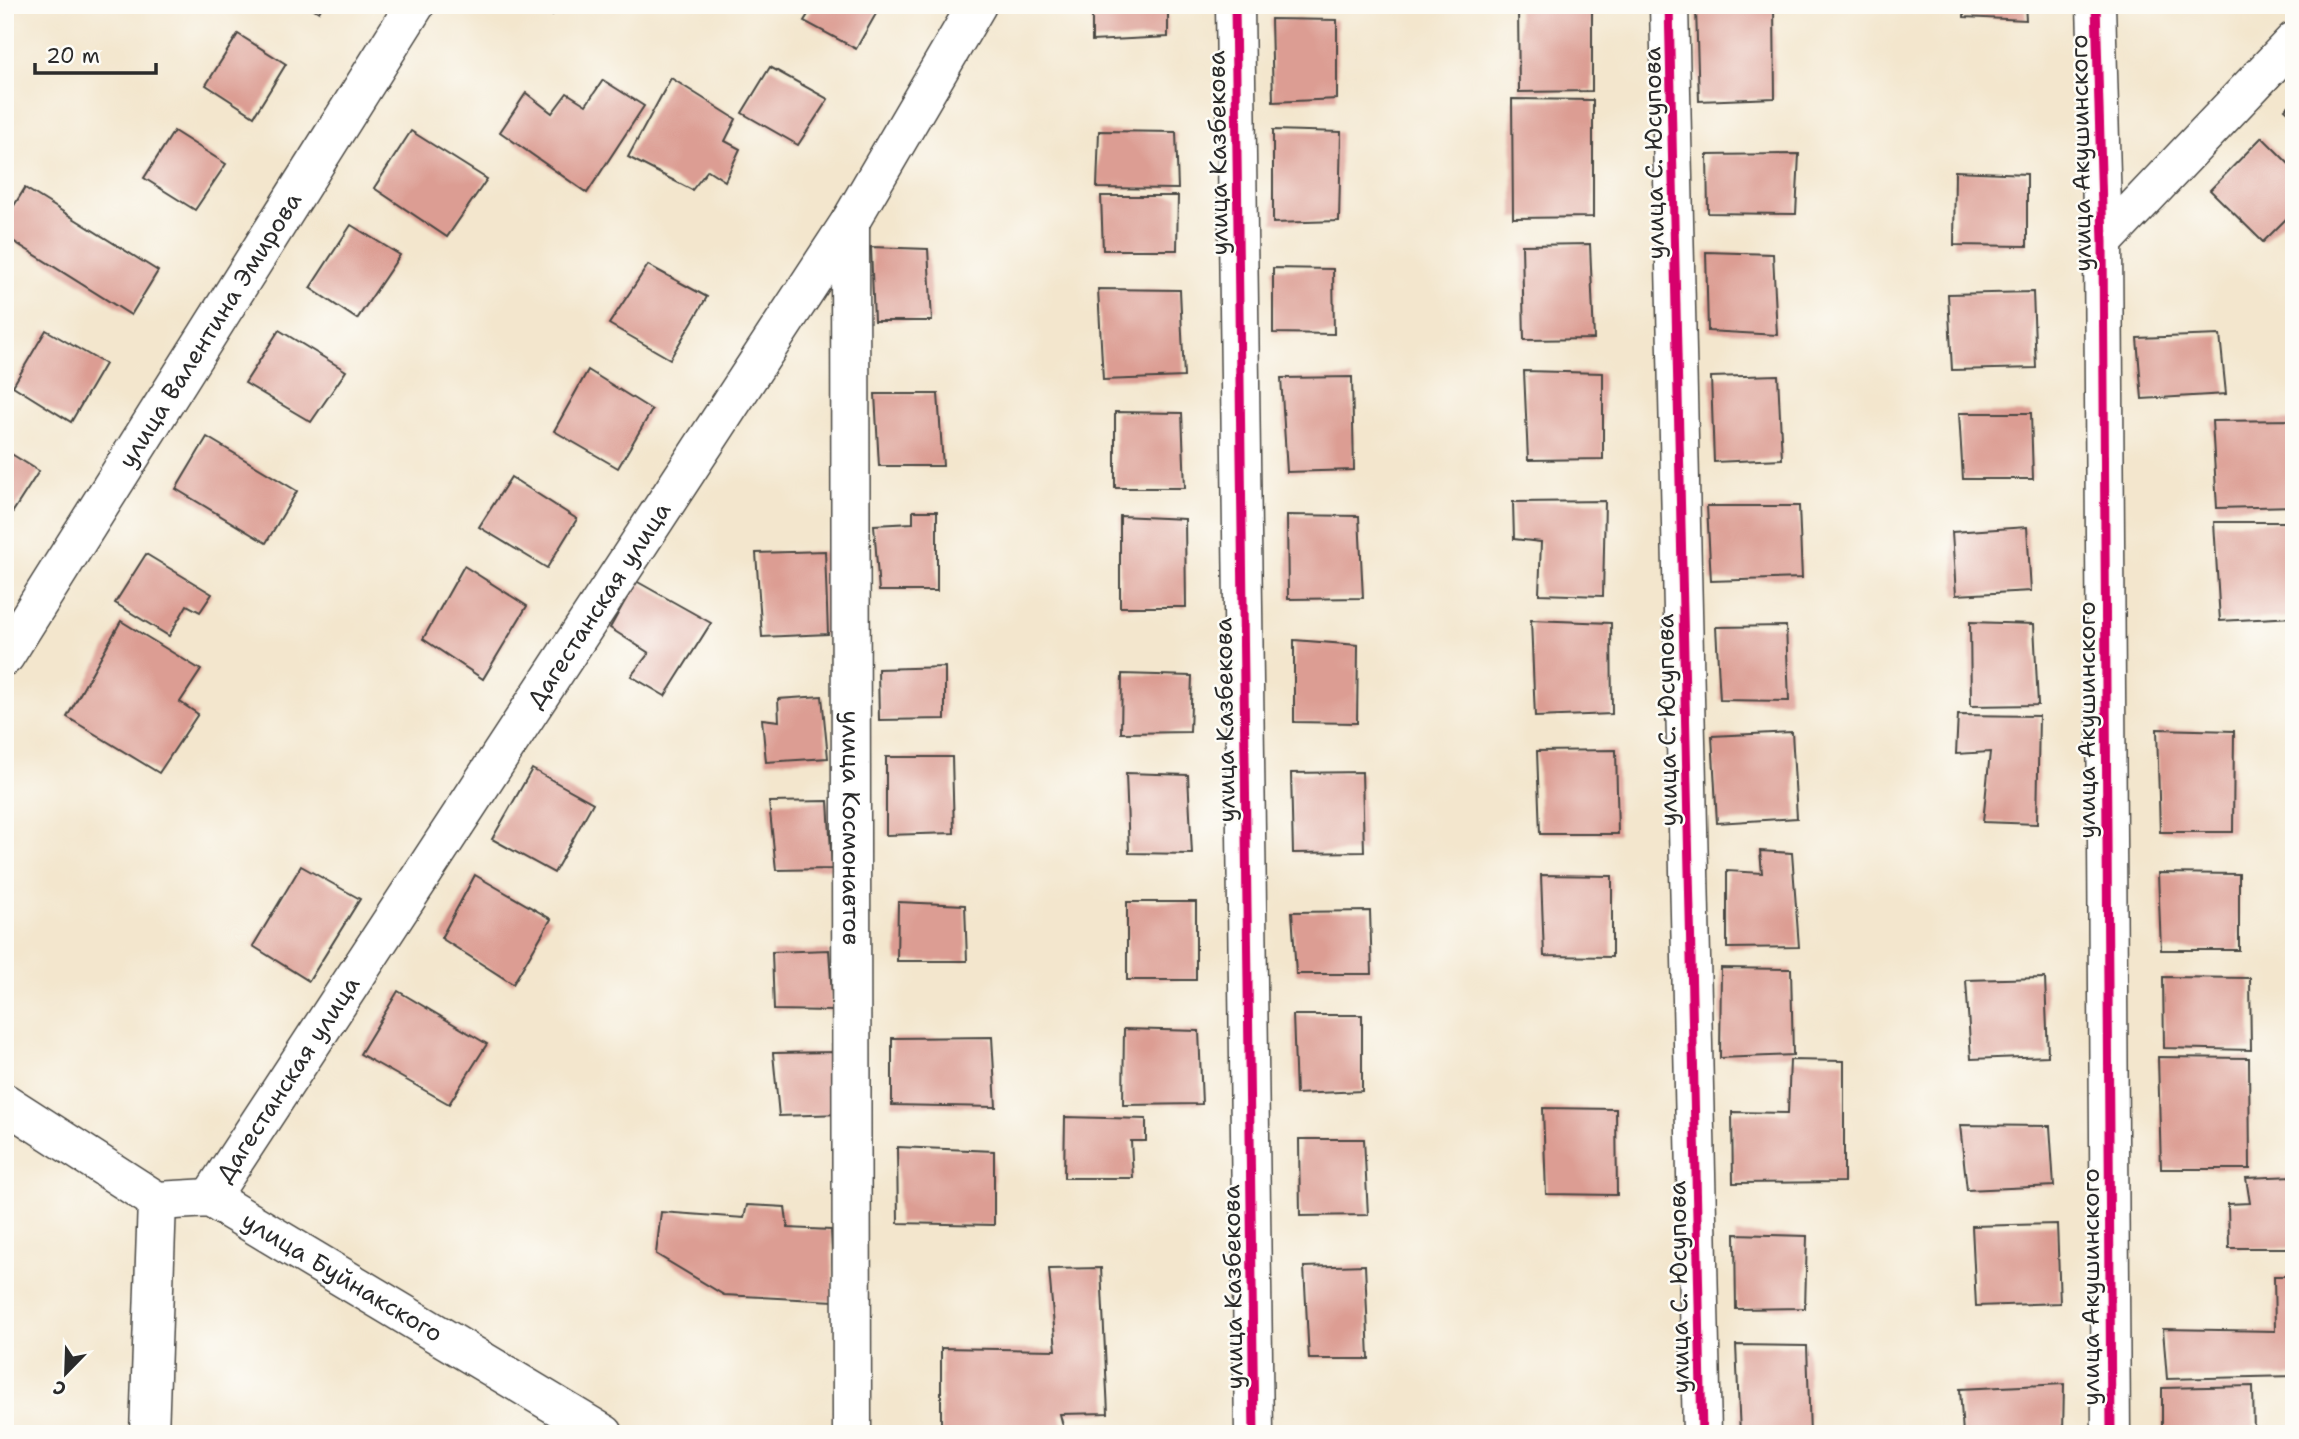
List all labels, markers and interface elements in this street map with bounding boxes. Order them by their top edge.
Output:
scale bar [35,32,156,76]
street label: улица Акушинского [2063,34,2099,272]
text: 20 m [46,42,100,70]
street label: улица С. Юсупова [1636,46,1672,260]
street label: улица Казбекова [1200,50,1236,256]
street label: улица Валентина Эмирова [111,186,309,474]
street label: Дагестанская улица [520,496,678,714]
street label: улица Акушинского [2071,601,2103,839]
street label: улица С. Юсупова [1649,613,1685,827]
street label: улица Казбекова [1207,617,1243,823]
street label: улица Космонавтов [835,711,867,945]
street label: Дагестанская улица [209,970,367,1189]
street label: улица Акушинского [2075,1168,2107,1406]
street label: улица С. Юсупова [1661,1180,1697,1394]
street label: улица Казбекова [1215,1184,1251,1390]
street label: улица Буйнакского [236,1205,449,1350]
north arrow [32,1338,102,1408]
text: С [49,1374,70,1402]

